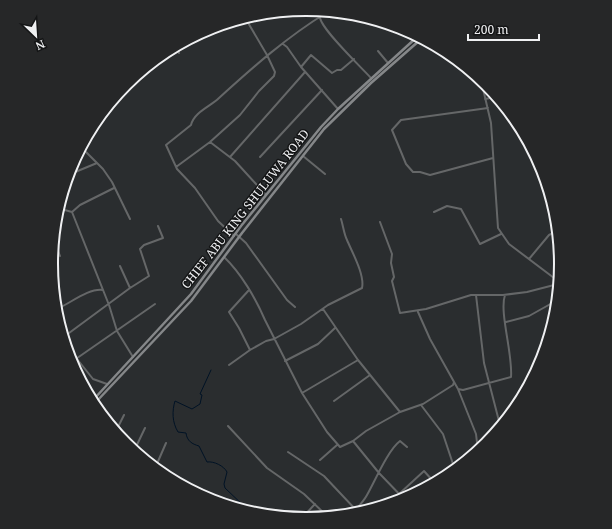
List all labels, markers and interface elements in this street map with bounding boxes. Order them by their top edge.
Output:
north arrow [16,16,56,56]
scale bar [468,16,539,42]
text: 200 m [474,21,509,38]
text: N [33,37,48,54]
street label: CHIEF ABU KING SHULUWA ROAD [177,125,313,292]

